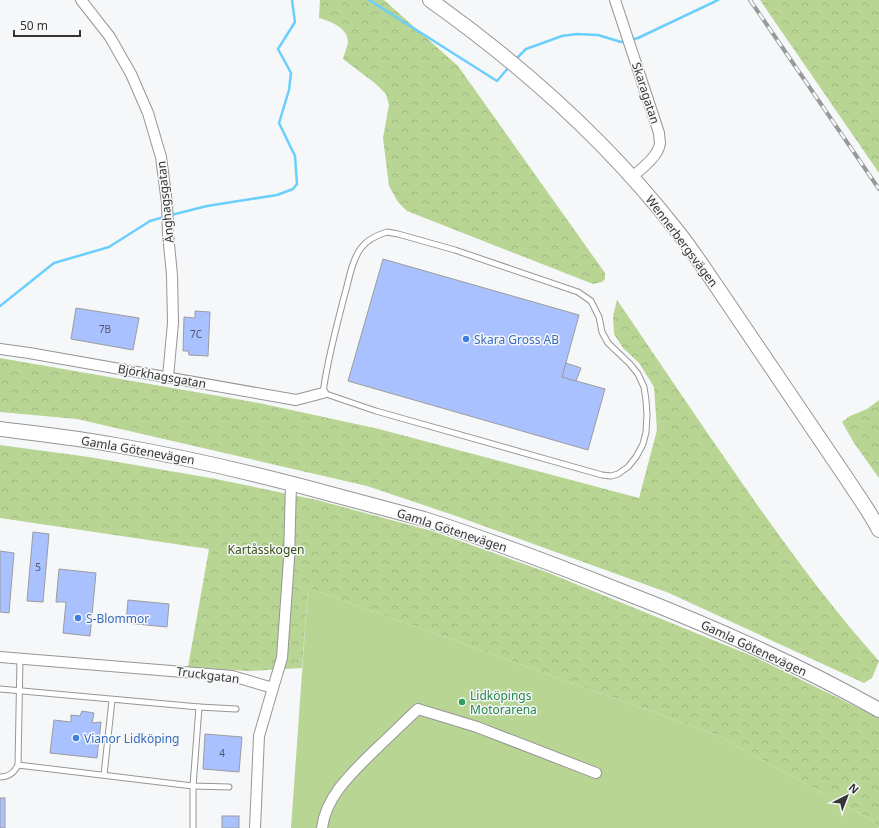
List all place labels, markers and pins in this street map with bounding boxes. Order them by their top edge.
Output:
place label: Skara Gross AB [474,331,559,348]
marker: Skara Gross AB [461,334,471,344]
place label: S-Blommor [86,610,149,627]
marker: S-Blommor [73,613,83,623]
place label: Lidköpings Motorarena [470,687,537,718]
marker: Lidköpings Motorarena [457,697,467,707]
place label: Vianor Lidköping [84,730,180,747]
marker: Vianor Lidköping [71,733,81,743]

